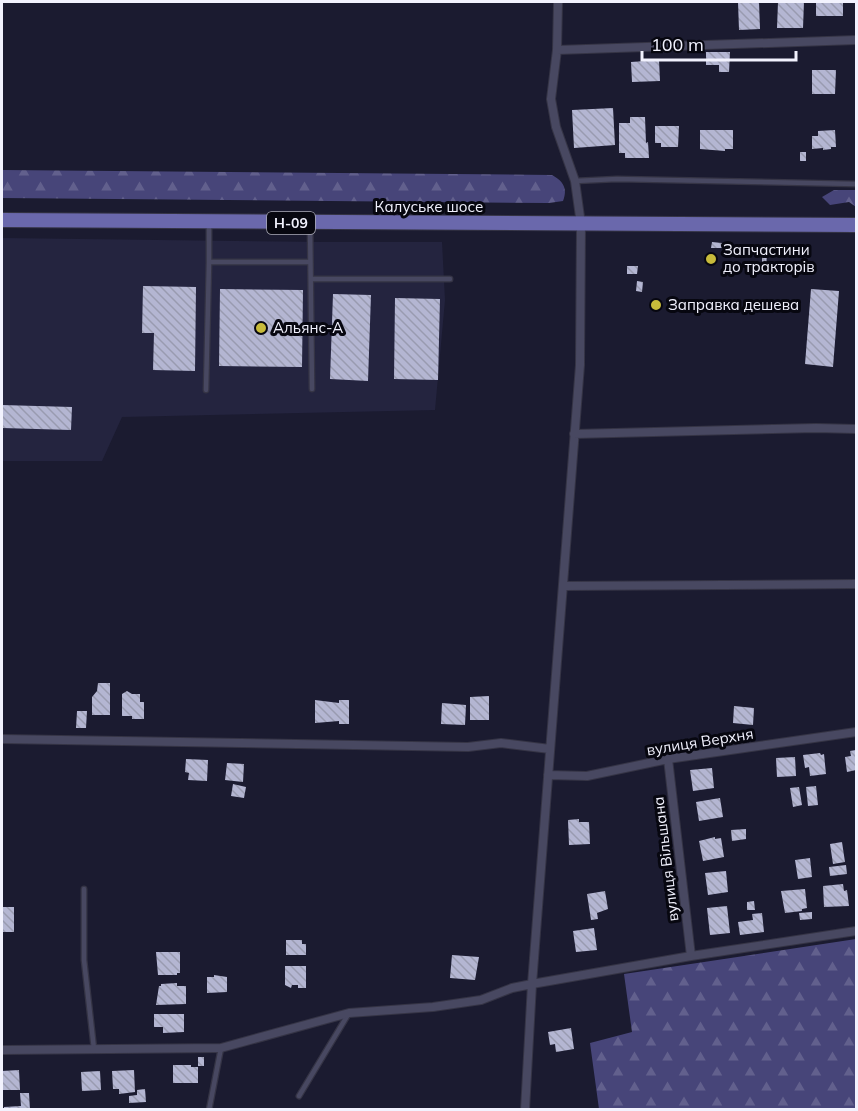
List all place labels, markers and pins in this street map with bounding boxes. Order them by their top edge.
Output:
place label: Запчастини до тракторів [723,240,815,276]
marker: Запчастини до тракторів [704,252,718,266]
place label: Заправка дешева [668,295,799,314]
marker: Заправка дешева [649,298,663,312]
place label: Альянс-А [273,318,343,337]
marker: Альянс-А [254,321,268,335]

